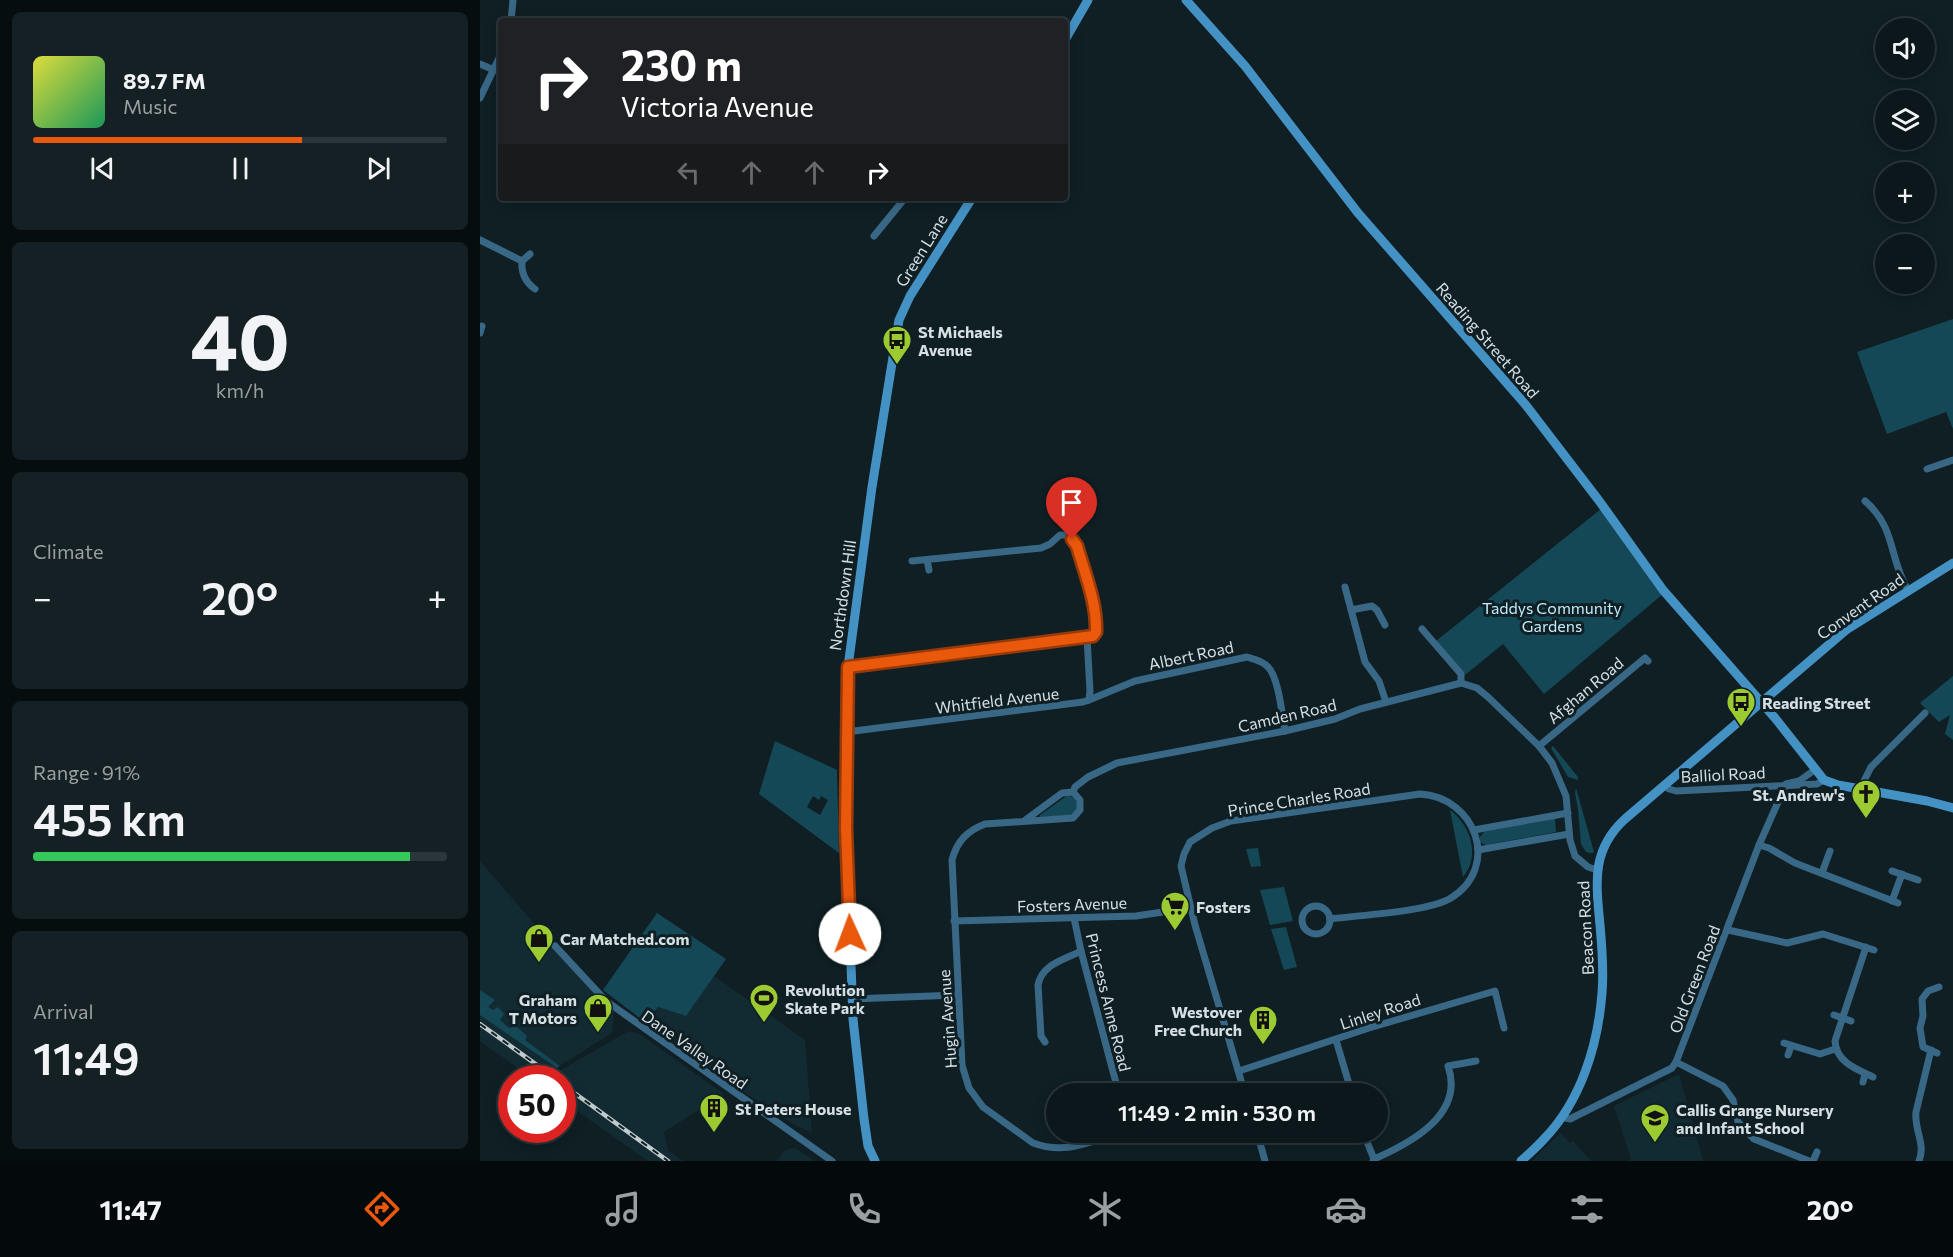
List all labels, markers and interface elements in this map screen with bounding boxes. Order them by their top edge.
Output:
map controls [1875,18,1935,294]
button: sound [1875,18,1935,78]
text: 230 m [621,38,742,90]
icon: right [522,42,600,120]
text: 89.7 FM [123,67,206,94]
text: Victoria Avenue [621,90,814,123]
button: layers [1875,90,1935,150]
text: Music [123,94,177,118]
icon: previous [86,152,119,185]
icon: pause [224,152,257,185]
icon: next [362,152,395,185]
icon: left [672,156,705,189]
icon: ahead [735,156,768,189]
icon: ahead [798,156,831,189]
icon: right [861,156,894,189]
button: + [1875,162,1935,222]
street label: Green Lane [891,210,951,290]
button: − [1875,234,1935,294]
street label: Reading Street Road [1433,278,1543,402]
text: 40 [190,291,290,386]
place label: St Michaels Avenue [918,322,1003,359]
bus stop icon: St Michaels Avenue [881,324,913,366]
text: km/h [216,378,264,402]
pin [1046,477,1097,539]
icon: arrive [1055,486,1088,519]
street label: Northdown Hill [825,538,859,652]
text: Climate [33,539,103,563]
text: 20° [201,569,278,624]
street label: Convent Road [1813,569,1907,643]
text: − [33,576,52,617]
text: + [428,576,447,617]
park label: Taddys Community Gardens [1482,598,1622,635]
street label: Albert Road [1147,637,1235,673]
street label: Afghan Road [1543,653,1627,727]
street label: Whitfield Avenue [934,683,1060,717]
bus stop icon: Reading Street [1725,686,1757,728]
place label: Reading Street [1762,693,1871,712]
street label: Camden Road [1236,694,1338,736]
text: Range · 91% [33,760,140,784]
street label: Balliol Road [1680,762,1766,786]
street label: Prince Charles Road [1226,778,1372,820]
church icon: St. Andrew's [1850,778,1882,820]
place label: St. Andrew's [1752,785,1845,804]
text: 455 km [33,790,186,845]
street label: Beacon Road [1573,880,1597,976]
supermarket icon: Fosters [1159,890,1191,932]
street label: Fosters Avenue [1017,893,1127,915]
place label: Fosters [1196,897,1251,916]
position arrow [818,902,882,966]
shop icon: Car Matched.com [523,922,555,964]
street label: Old Green Road [1665,922,1723,1036]
place label: Car Matched.com [560,929,689,948]
street label: Princess Anne Road [1083,931,1135,1073]
street label: Hugin Avenue [934,969,960,1069]
place label: Revolution Skate Park [785,980,866,1017]
sports icon: Revolution Skate Park [748,982,780,1024]
street label: Linley Road [1337,989,1423,1033]
place label: Graham T Motors [509,990,577,1027]
shop icon: Graham T Motors [582,992,614,1034]
text: Arrival [33,999,94,1023]
place label: Westover Free Church [1154,1002,1242,1039]
building icon: Westover Free Church [1247,1004,1279,1046]
street label: Dane Valley Road [639,1006,751,1092]
text: 11:49 [33,1029,140,1084]
speed limit sign: 50 [498,1065,576,1143]
building icon: St Peters House [698,1092,730,1134]
place label: St Peters House [735,1099,851,1118]
text: 11:49 · 2 min · 530 m [1118,1099,1316,1126]
place label: Callis Grange Nursery and Infant School [1676,1100,1834,1137]
school or university icon: Callis Grange Nursery and Infant School [1639,1102,1671,1144]
icon: directions [361,1188,403,1230]
icon: music [602,1188,644,1230]
icon: phone [843,1188,885,1230]
icon: climate [1084,1188,1126,1230]
icon: car [1325,1188,1367,1230]
icon: filters [1566,1188,1608,1230]
text: 11:47 [99,1193,162,1226]
text: 20° [1807,1193,1853,1226]

